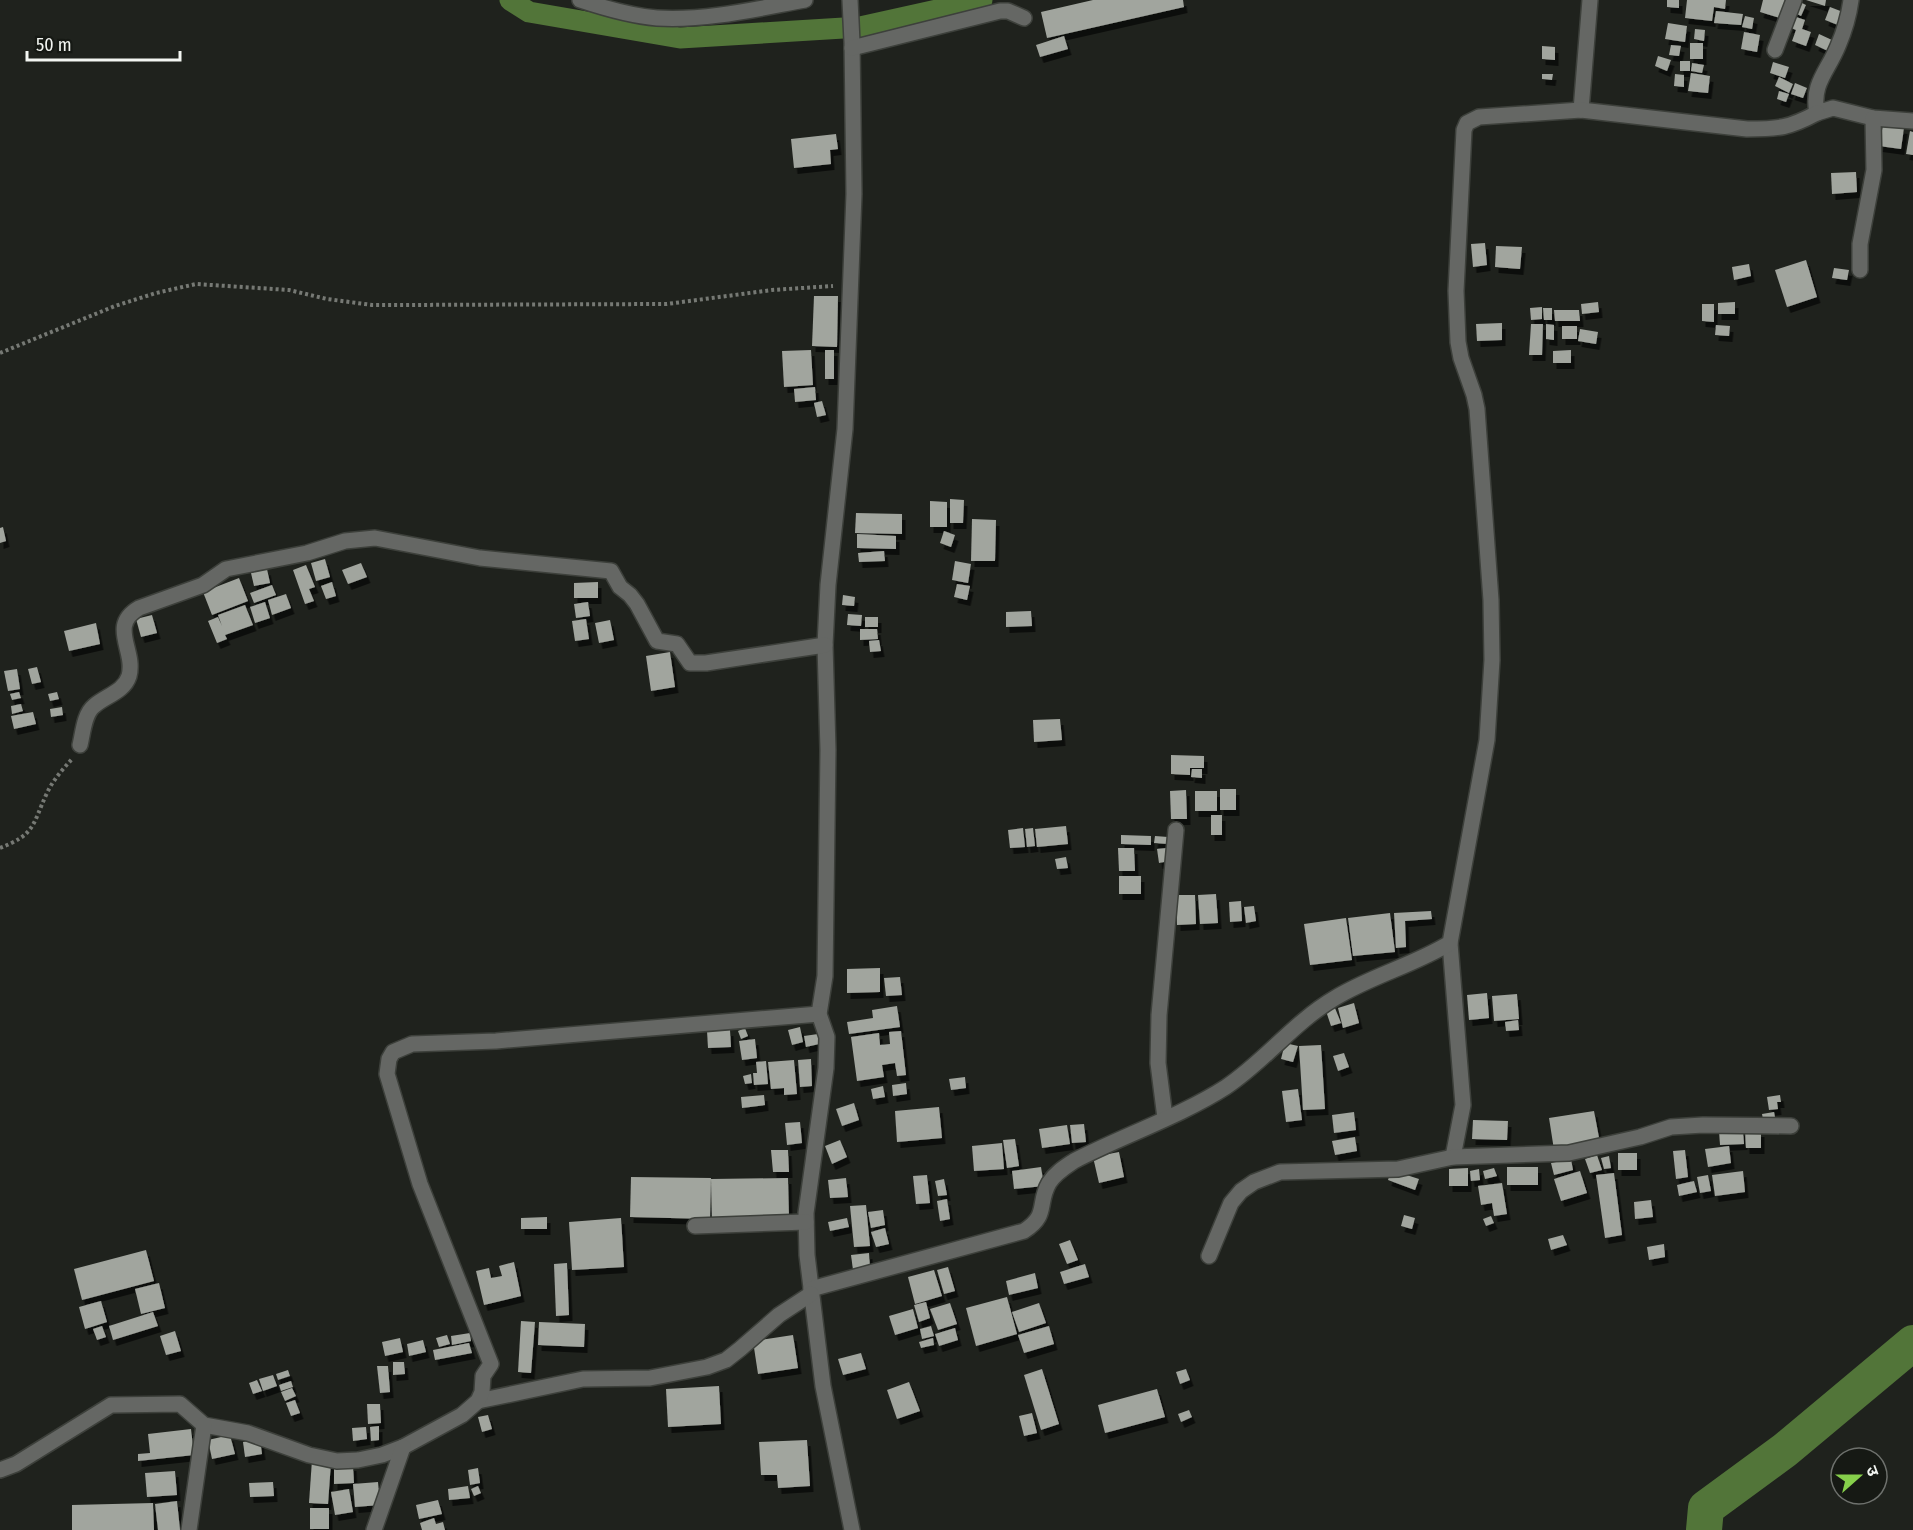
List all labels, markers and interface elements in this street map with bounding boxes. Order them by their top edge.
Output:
scale bar [27,24,180,62]
text: 50 m [36,34,72,56]
north arrow [1829,1446,1889,1506]
text: उ [1862,1463,1883,1479]

